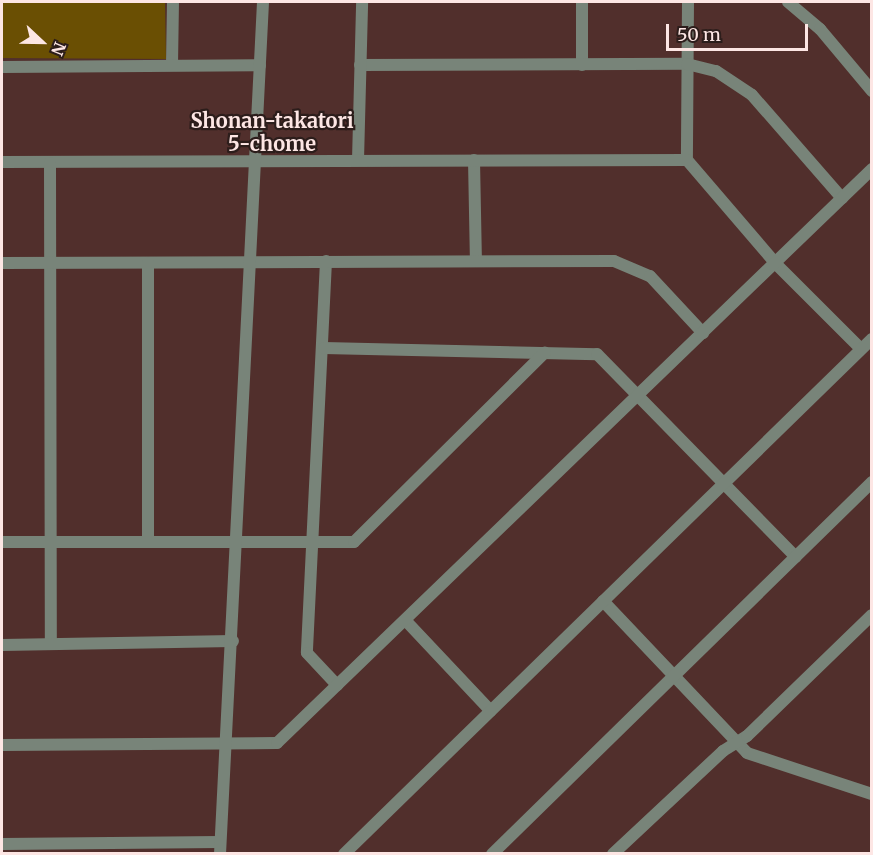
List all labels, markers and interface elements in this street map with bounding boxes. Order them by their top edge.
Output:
north arrow [12,12,72,72]
scale bar [669,12,812,50]
text: 50 m [677,23,721,46]
text: N [47,39,70,58]
district label: Shonan-takatori 5-chome [190,108,354,155]

